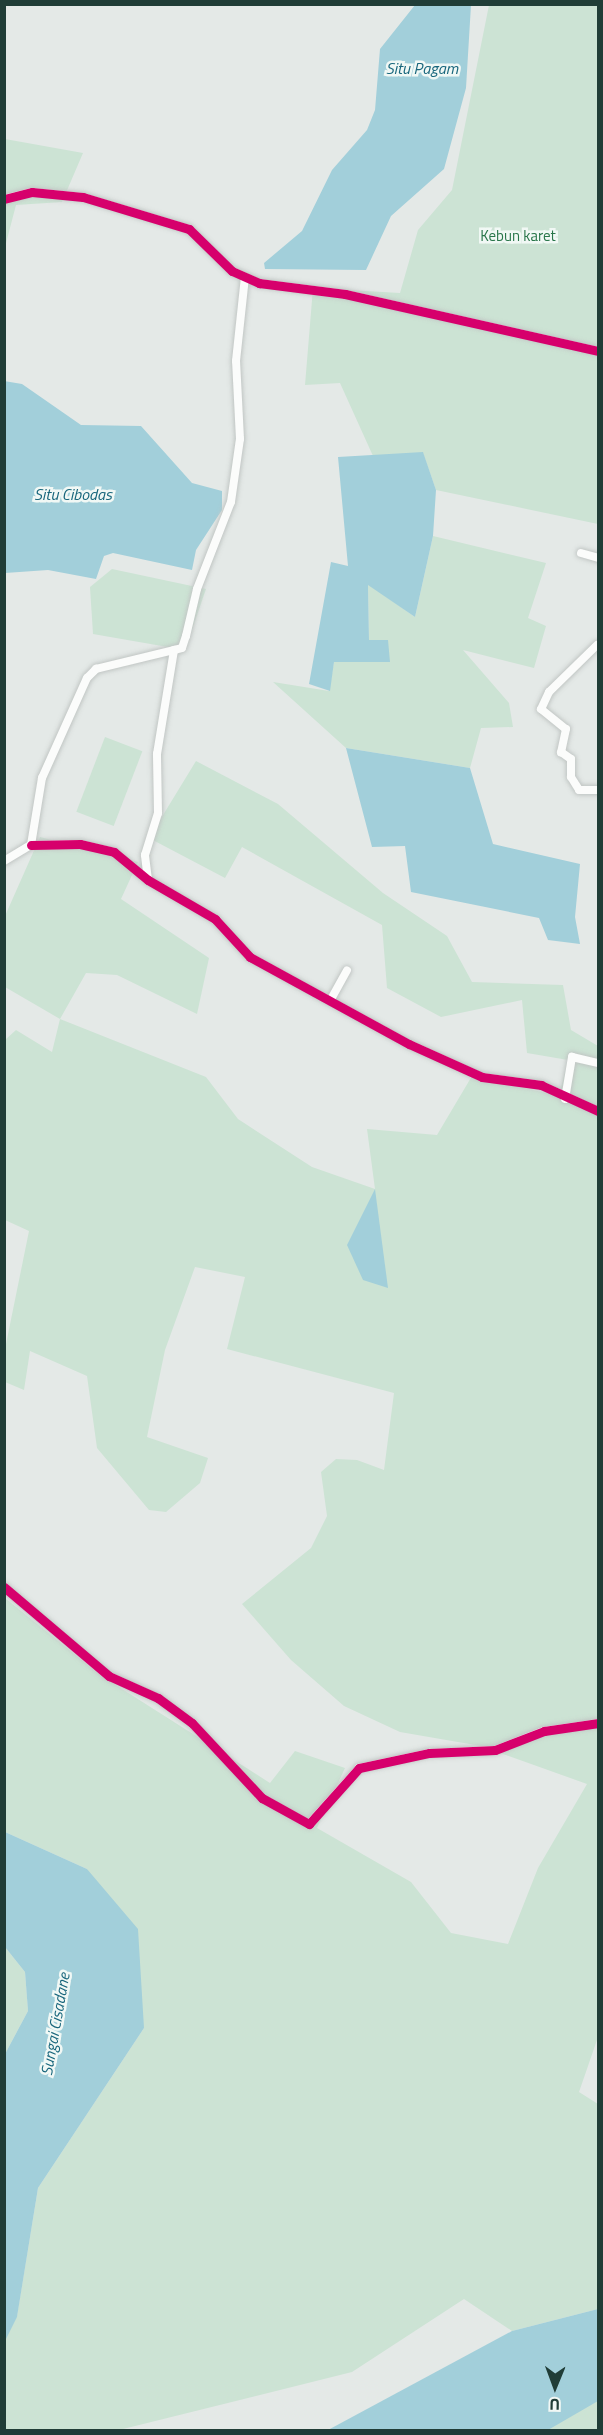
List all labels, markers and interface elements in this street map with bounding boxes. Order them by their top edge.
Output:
water label: Situ Pagam [386,58,458,78]
park label: Kebun karet [480,227,556,245]
water label: Situ Cibodas [34,484,112,504]
water label: Sungai Cisadane [37,1971,73,2077]
north arrow [525,2357,585,2417]
text: U [549,2393,560,2417]

